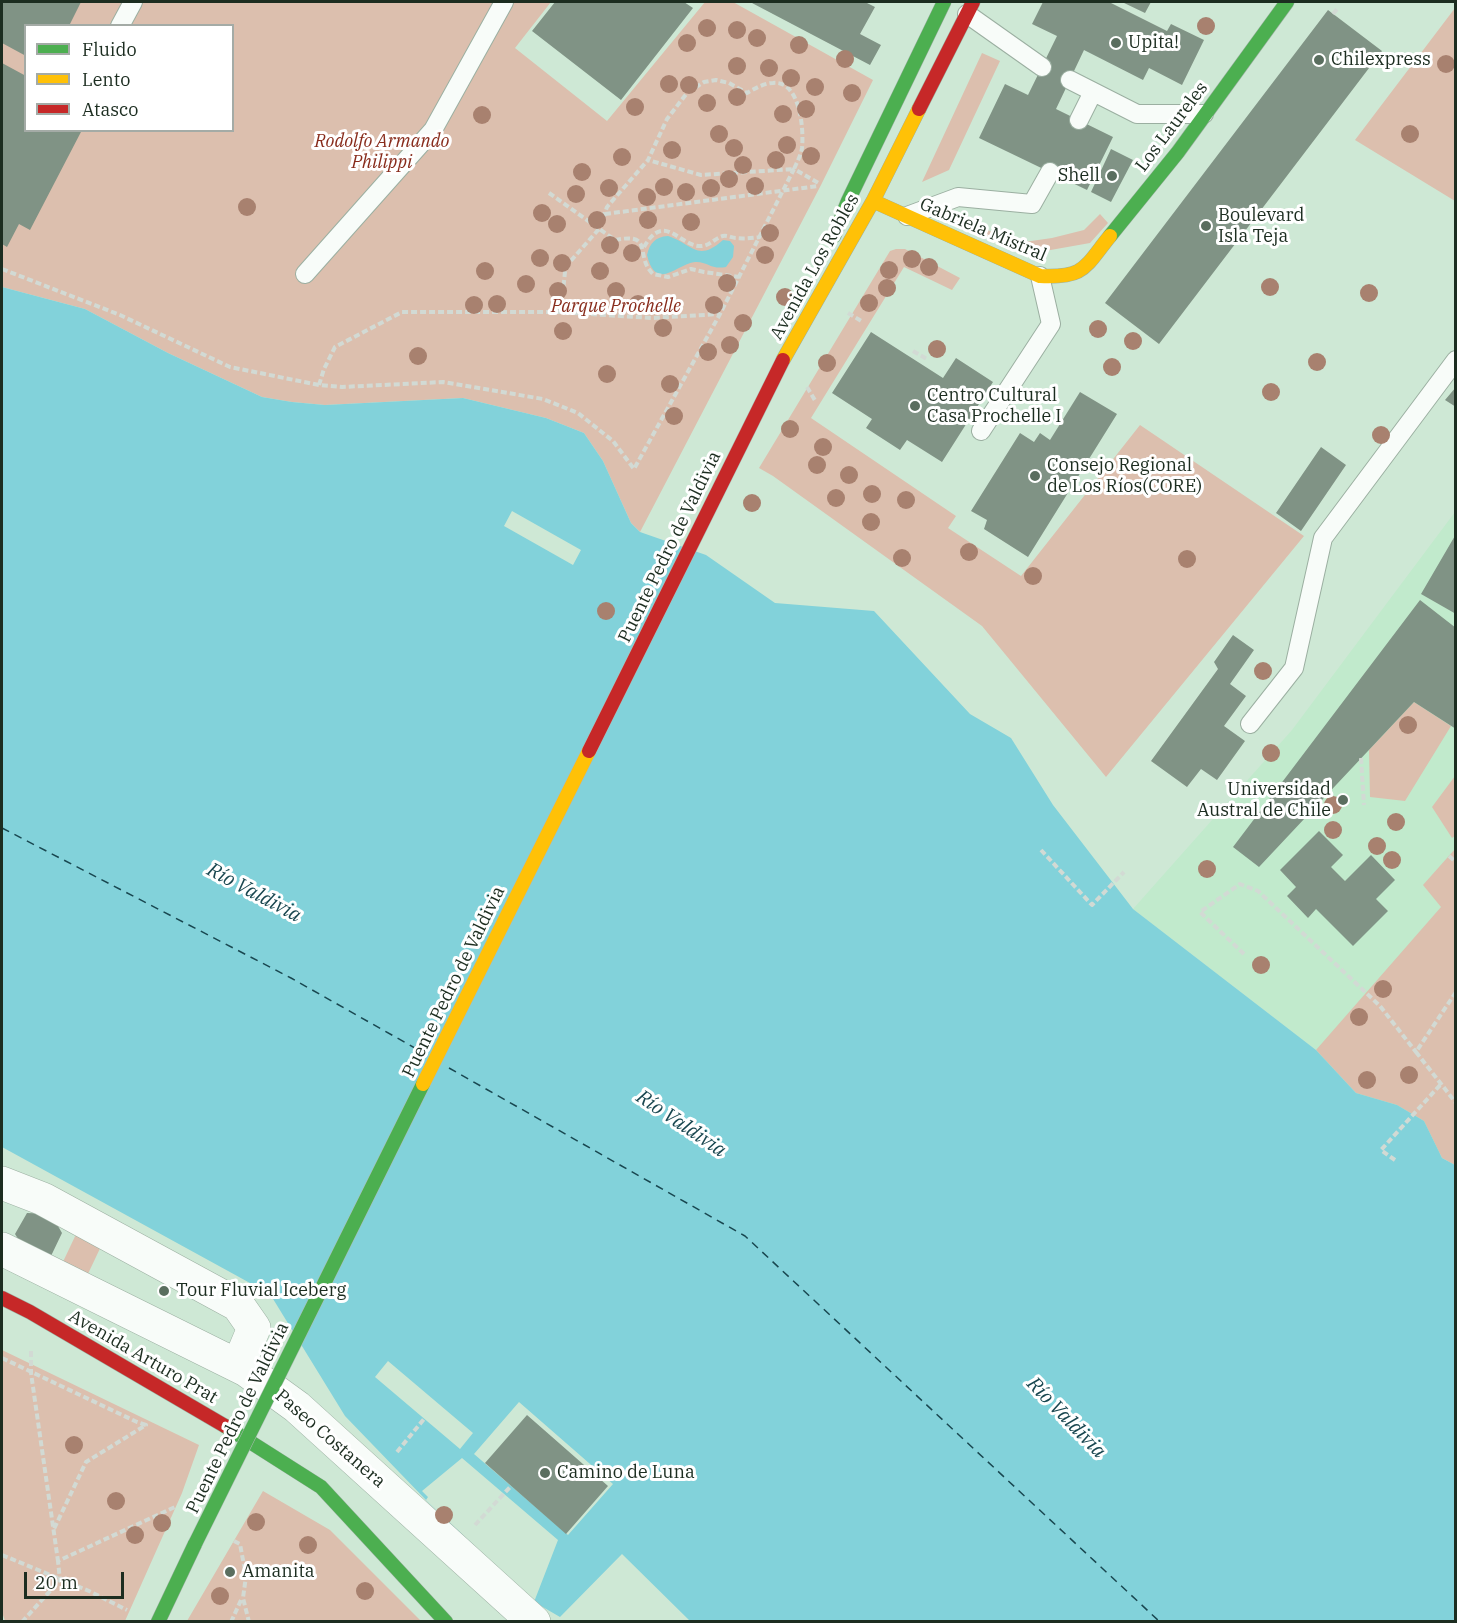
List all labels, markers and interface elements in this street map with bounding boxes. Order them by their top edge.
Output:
legend [24,24,234,132]
place label: Upita! [1128,32,1179,54]
marker: Upita! [1109,36,1123,50]
text: Fluido [82,38,137,61]
place label: Chilexpress [1331,49,1431,71]
marker: Chilexpress [1312,53,1326,67]
text: Lento [82,68,130,91]
street label: Los Laureles [1131,78,1213,176]
text: Atasco [82,98,138,121]
park label: Rodolfo Armando Philippi [315,131,449,174]
place label: Shell [1058,165,1100,187]
marker: Shell [1105,169,1119,183]
street label: Avenida Los Robles [766,190,864,344]
street label: Gabriela Mistral [916,194,1050,266]
place label: Boulevard Isla Teja [1218,205,1305,248]
marker: Boulevard Isla Teja [1199,219,1213,233]
park label: Parque Prochelle [551,296,681,318]
place label: Centro Cultural Casa Prochelle I [927,385,1062,428]
marker: Centro Cultural Casa Prochelle I [908,399,922,413]
street label: Puente Pedro de Valdivia [614,448,726,646]
place label: Consejo Regional de Los Ríos(CORE) [1047,455,1202,498]
marker: Consejo Regional de Los Ríos(CORE) [1028,469,1042,483]
place label: Universidad Austral de Chile [1197,779,1331,822]
marker: Universidad Austral de Chile [1336,793,1350,807]
water label: Río Valdivia [203,858,305,928]
street label: Puente Pedro de Valdivia [398,883,510,1081]
water label: Río Valdivia [631,1085,731,1163]
place label: Tour Fluvial Iceberg [176,1280,346,1302]
marker: Tour Fluvial Iceberg [157,1284,171,1298]
street label: Avenida Arturo Prat [65,1306,221,1408]
street label: Puente Pedro de Valdivia [182,1319,294,1517]
water label: Río Valdivia [1021,1373,1111,1463]
street label: Paseo Costanera [270,1385,390,1493]
place label: Camino de Luna [557,1462,695,1484]
marker: Camino de Luna [538,1466,552,1480]
scale bar [27,1560,128,1598]
place label: Amanita [242,1561,315,1583]
marker: Amanita [223,1565,237,1579]
text: 20 m [35,1571,78,1594]

